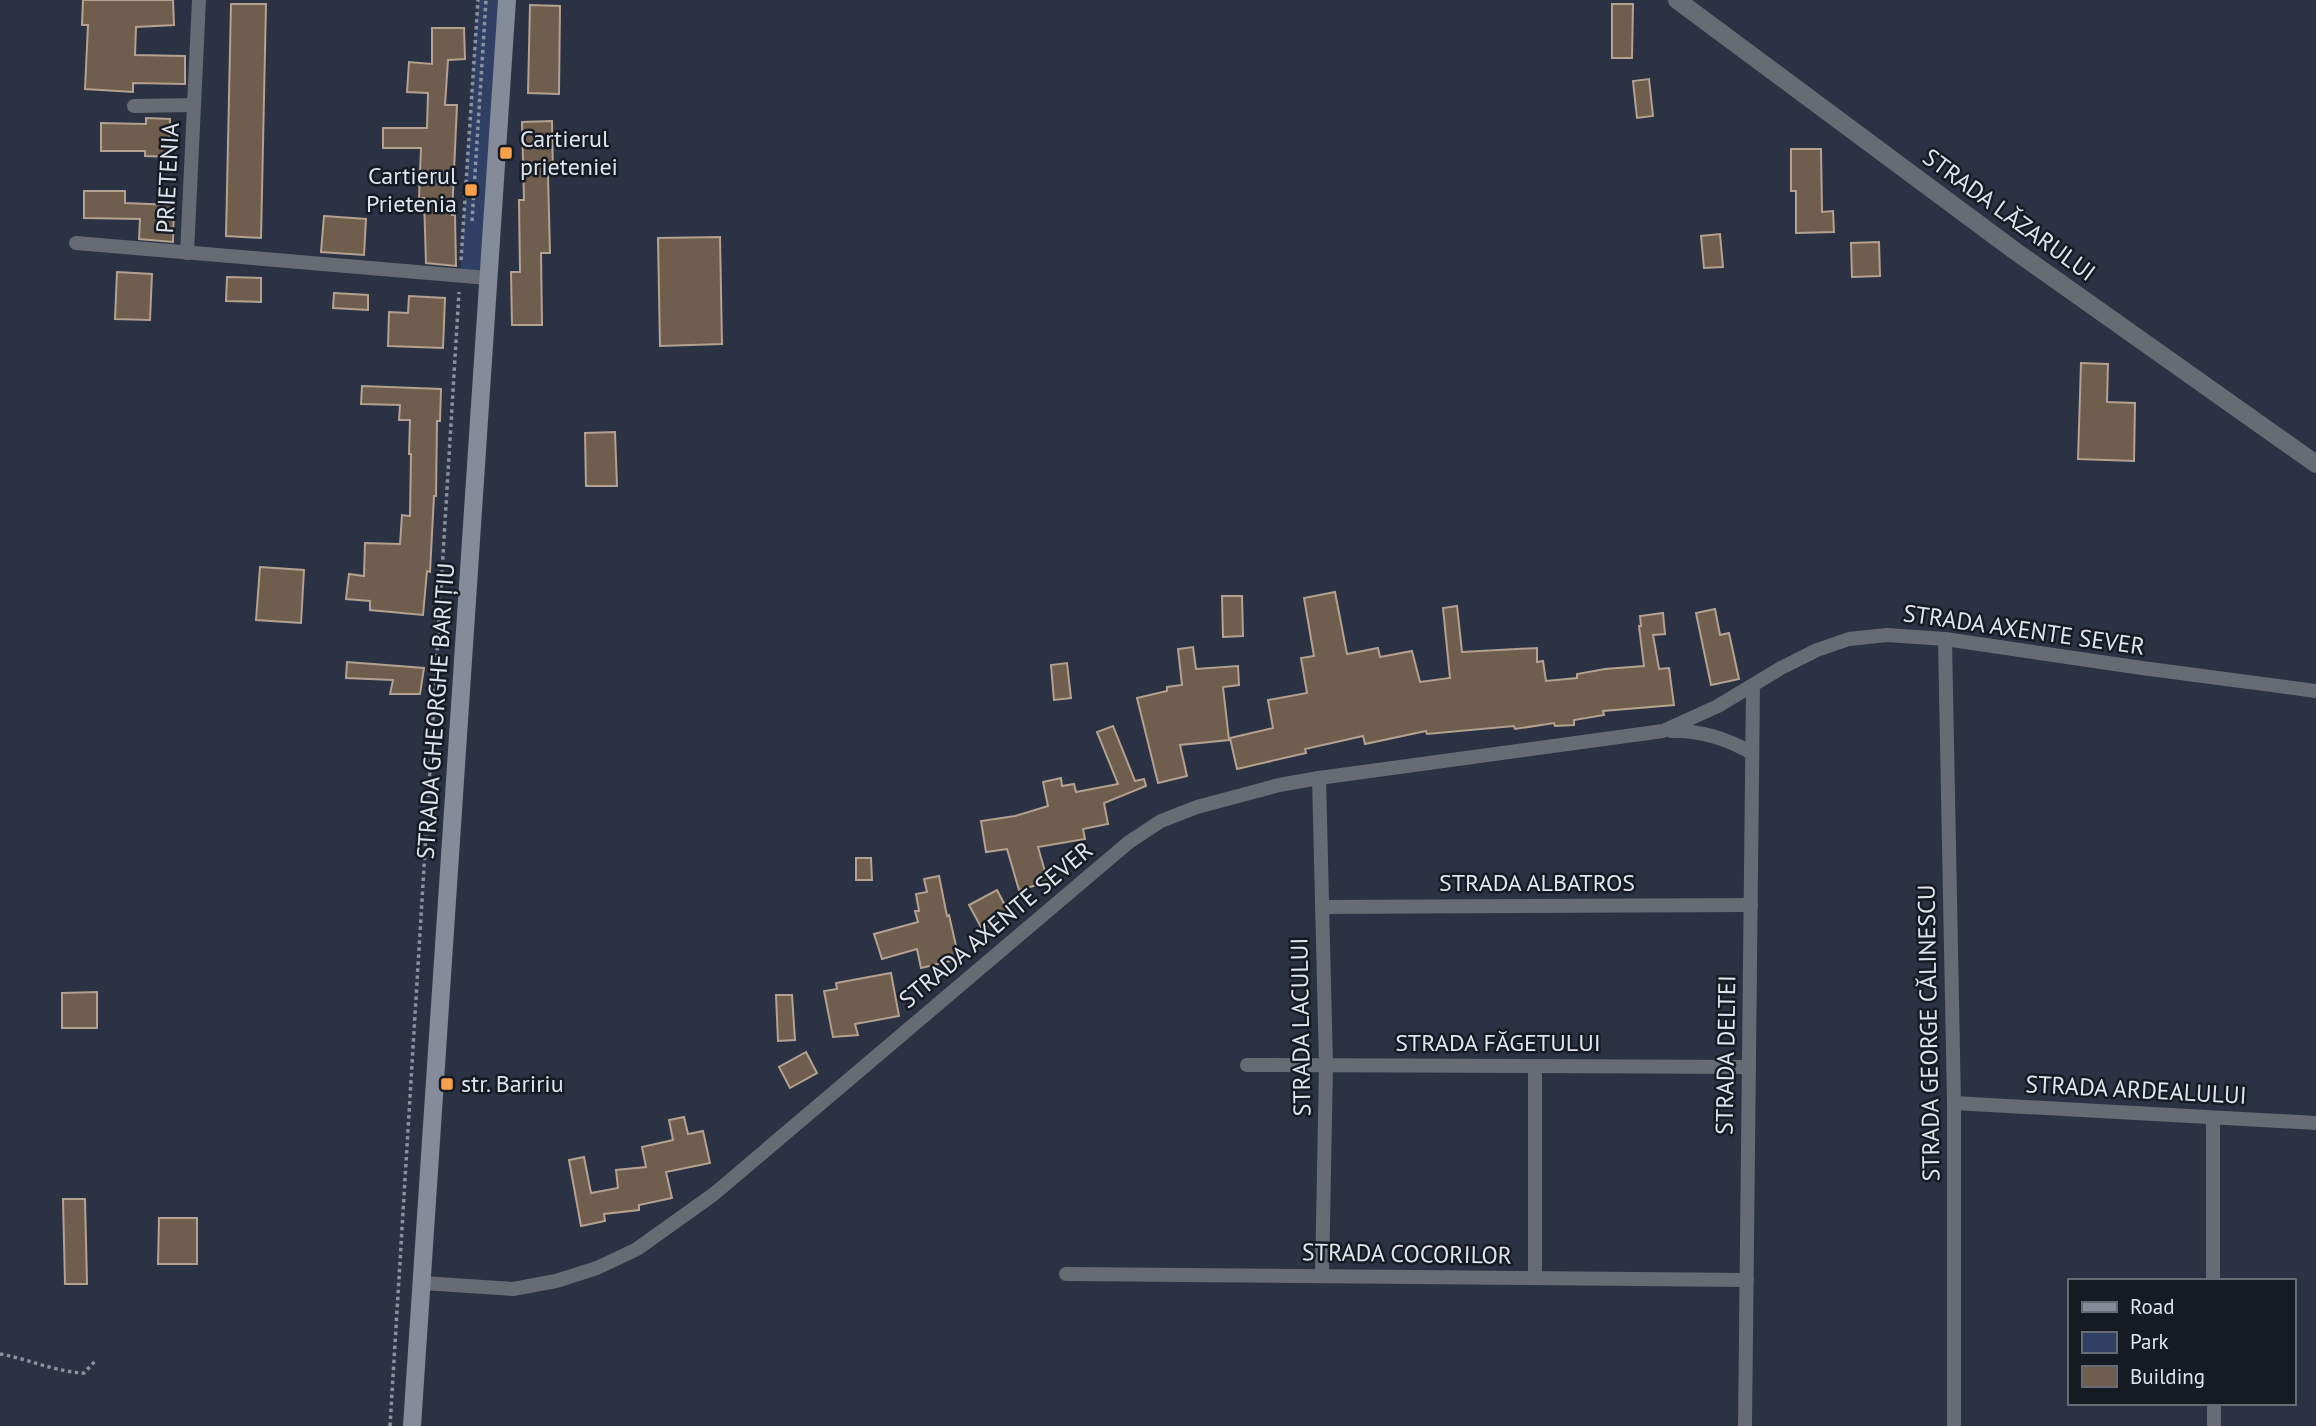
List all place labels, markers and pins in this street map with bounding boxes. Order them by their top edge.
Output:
place label: Cartierul prieteniei [520,123,618,182]
marker: Cartierul prieteniei [498,145,514,161]
place label: Cartierul Prietenia [366,160,457,219]
marker: Cartierul Prietenia [463,182,479,198]
place label: str. Baririu [461,1068,564,1099]
marker: str. Baririu [439,1076,455,1092]

